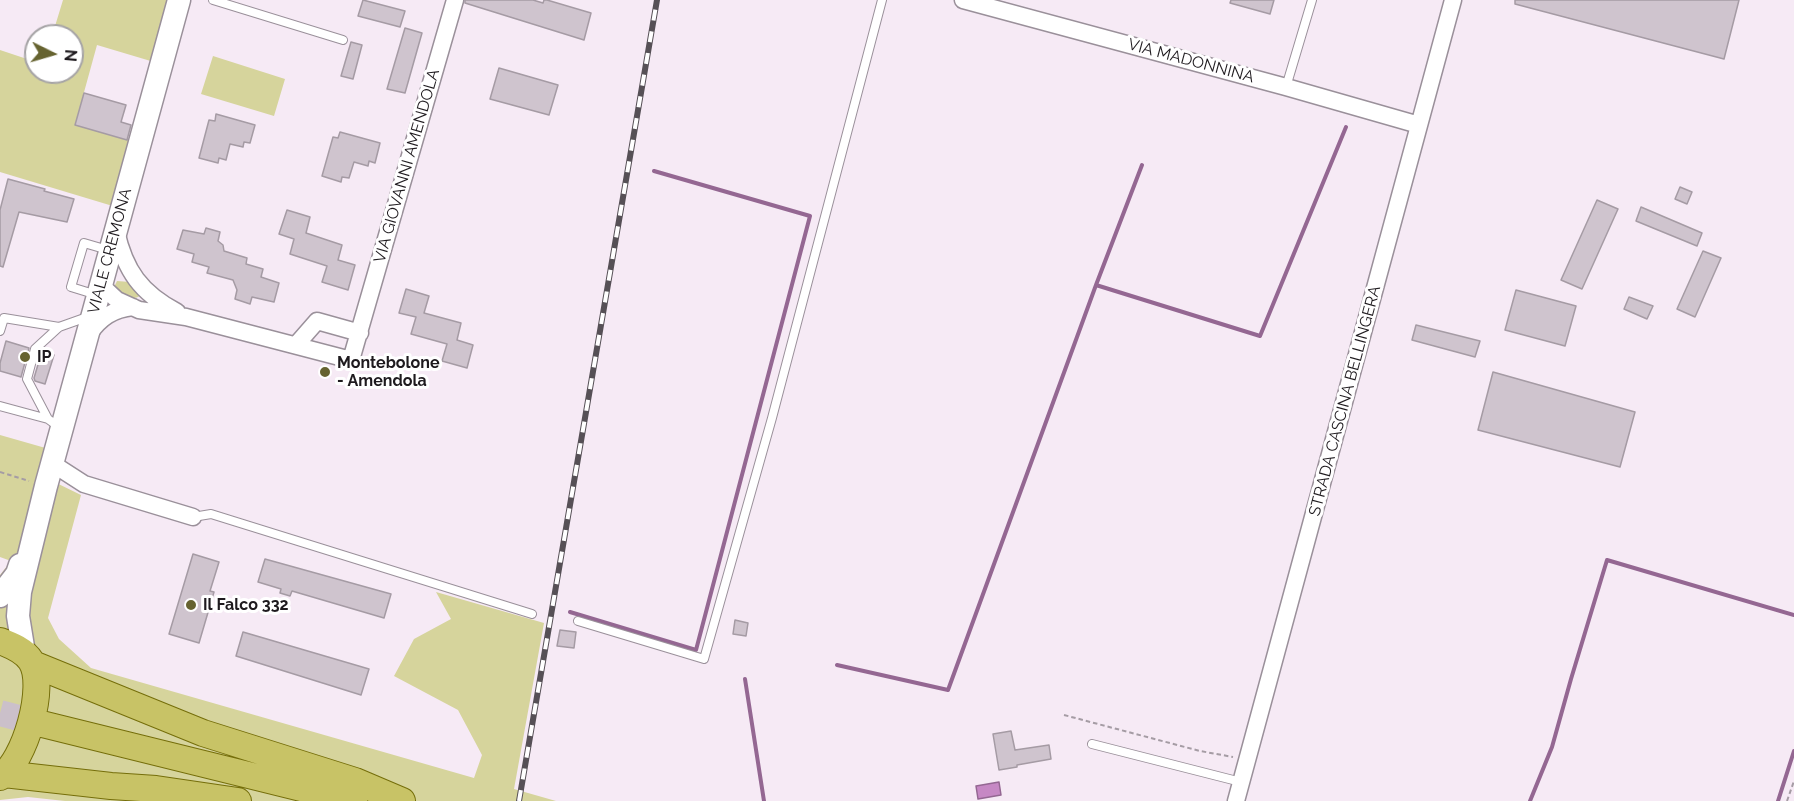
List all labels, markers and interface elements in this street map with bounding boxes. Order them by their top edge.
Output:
north arrow [24,24,84,84]
street label: VIA MADONNINA [1126,35,1256,87]
text: N [60,49,80,62]
street label: VIA GIOVANNI AMENDOLA [370,67,444,265]
street label: VIALE CREMONA [84,186,136,316]
street label: STRADA CASCINA BELLINGERA [1305,284,1385,518]
place label: IP [37,347,52,367]
marker: IP [18,350,32,364]
place label: Montebolone - Amendola [337,353,439,391]
marker: Montebolone - Amendola [318,365,332,379]
place label: Il Falco 332 [203,595,289,615]
marker: Il Falco 332 [184,598,198,612]

